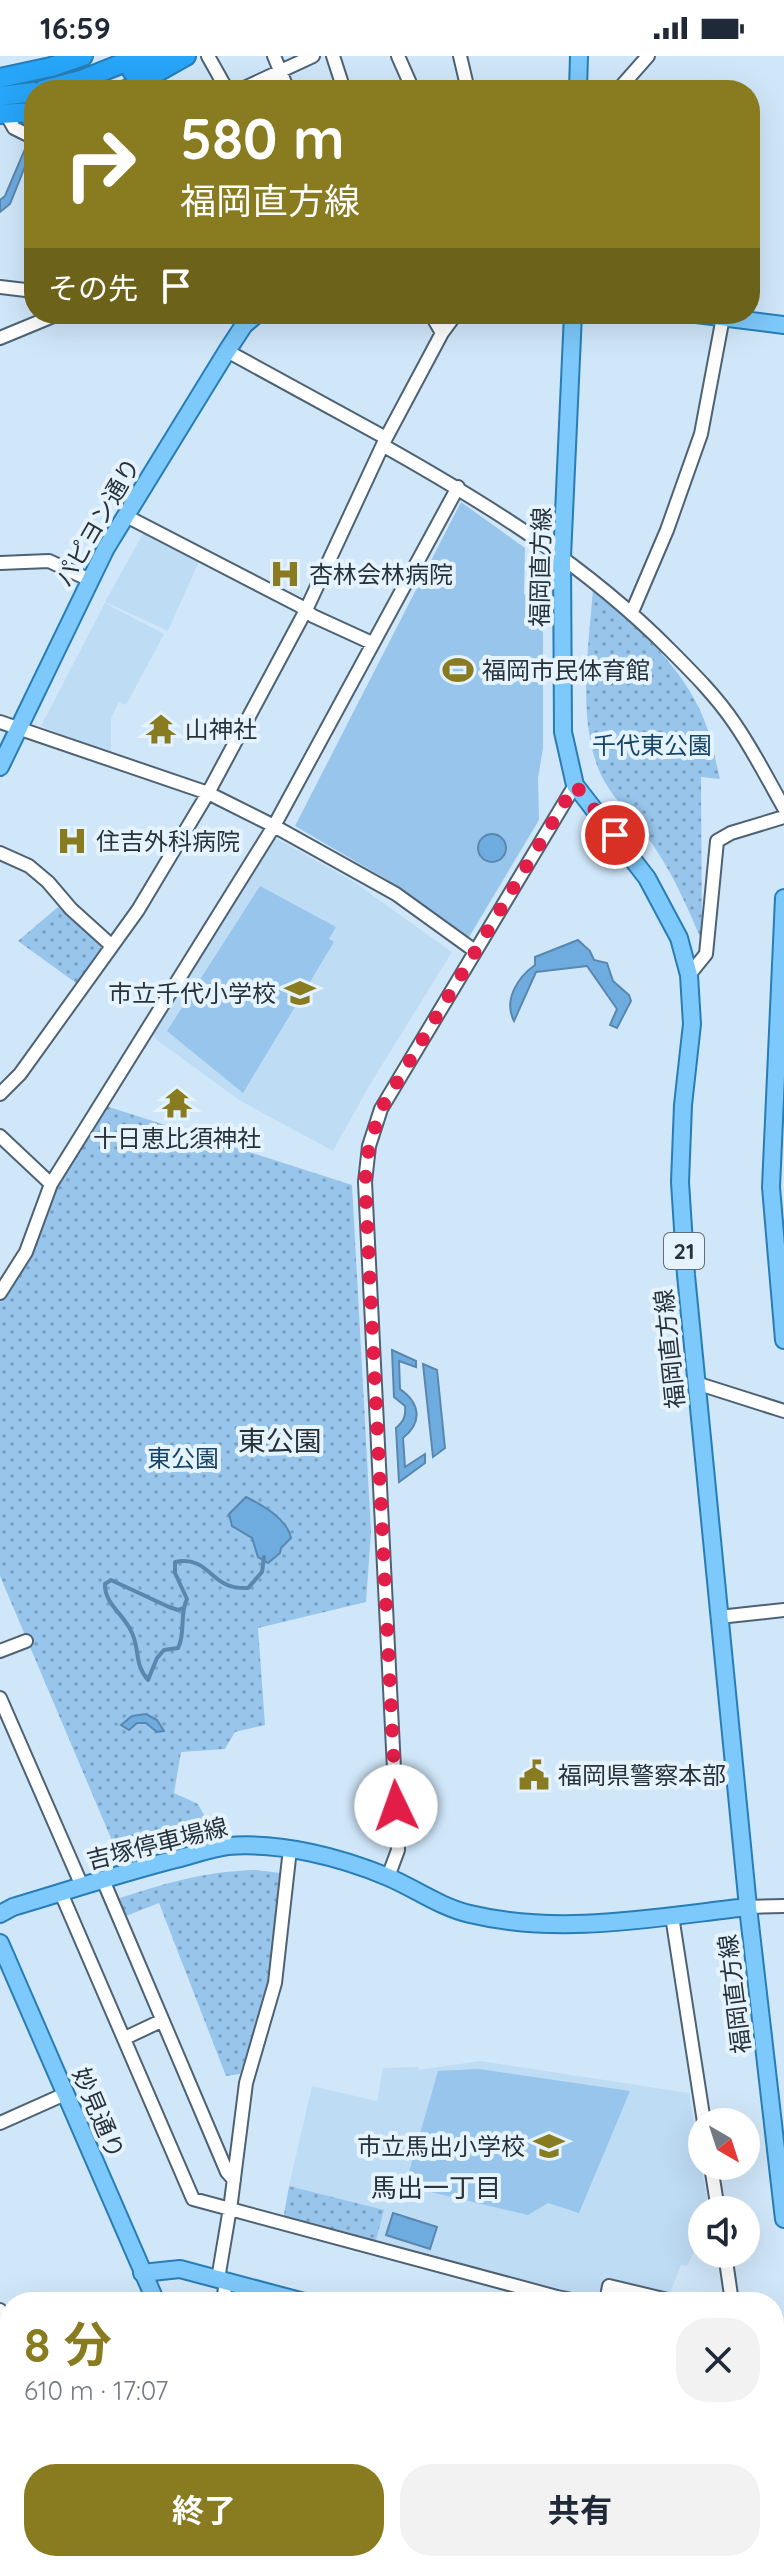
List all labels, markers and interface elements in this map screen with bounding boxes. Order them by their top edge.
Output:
text: 16:59 [40,9,111,47]
text: 580 m [180,103,345,173]
icon: right [48,112,152,216]
text: 福岡直方線 [180,178,360,223]
icon: arrive [154,264,198,308]
text: その先 [48,269,138,307]
street label: パピヨン通り [48,452,146,592]
street label: 福岡直方線 [524,507,556,627]
hospital icon: 杏林会林病院 [268,557,302,591]
place label: 杏林会林病院 [309,559,453,589]
sports icon: 福岡市民体育館 [441,653,475,687]
place label: 福岡市民体育館 [482,655,650,685]
temple icon: 山神社 [144,712,178,746]
place label: 山神社 [185,714,257,744]
park label: 千代東公園 [592,730,712,760]
pin [581,801,649,869]
icon: arrive [593,813,637,857]
hospital icon: 住吉外科病院 [55,824,89,858]
place label: 住吉外科病院 [96,826,240,856]
school or university icon: 市立千代小学校 [283,976,317,1010]
place label: 市立千代小学校 [108,978,276,1008]
temple icon: 十日恵比須神社 [160,1086,194,1120]
place label: 十日恵比須神社 [93,1123,261,1153]
road number: 21 [664,1233,704,1269]
street label: 福岡直方線 [648,1288,690,1410]
district label: 東公園 [238,1423,322,1458]
park label: 東公園 [147,1443,219,1473]
public building icon: 福岡県警察本部 [517,1758,551,1792]
place label: 福岡県警察本部 [558,1760,726,1790]
position arrow [354,1764,438,1848]
street label: 吉塚停車場線 [84,1811,230,1875]
street label: 福岡直方線 [712,1933,756,2055]
street label: 妙見通り [66,2063,132,2163]
north arrow [688,2108,760,2180]
map controls [688,2108,760,2268]
school or university icon: 市立馬出小学校 [532,2129,566,2163]
place label: 市立馬出小学校 [357,2131,525,2161]
district label: 馬出一丁目 [371,2171,501,2204]
button: sound [688,2196,760,2268]
text: 8 分 [24,2314,112,2374]
button: close [676,2318,760,2402]
text: 610 m · 17:07 [24,2374,168,2407]
button: 終了 [24,2464,384,2556]
button: 共有 [400,2464,760,2556]

